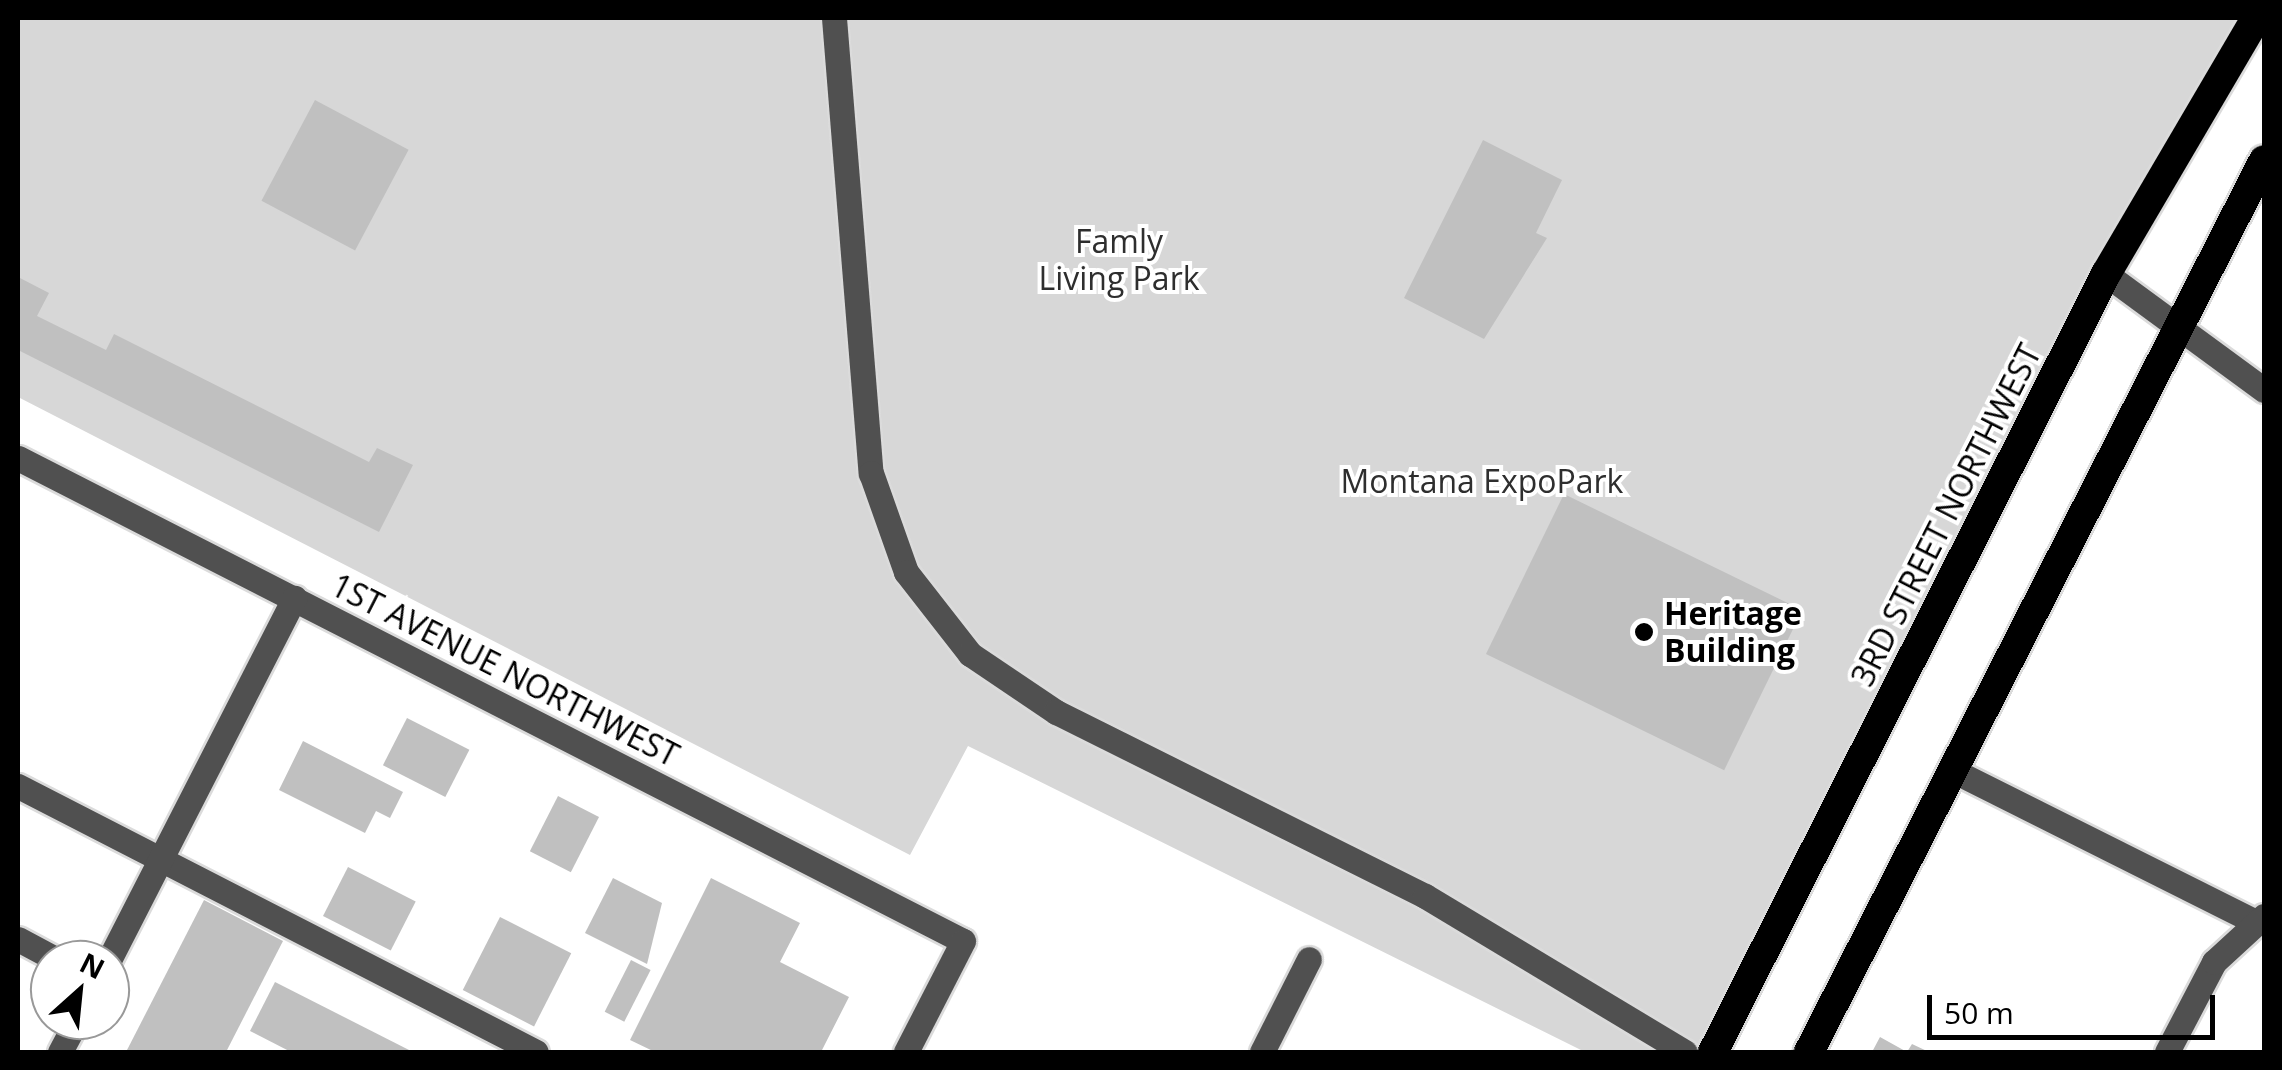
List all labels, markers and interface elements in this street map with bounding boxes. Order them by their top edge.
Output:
park label: Famly Living Park [1038,223,1200,298]
street label: 3RD STREET NORTHWEST [1843,338,2049,692]
park label: Montana ExpoPark [1341,462,1623,500]
street label: 1ST AVENUE NORTHWEST [325,566,685,774]
place label: Heritage Building [1664,595,1802,670]
marker: Heritage Building [1633,621,1655,643]
north arrow [30,940,130,1040]
text: N [74,943,111,987]
scale bar [1932,975,2220,1037]
text: 50 m [1944,992,2014,1033]

